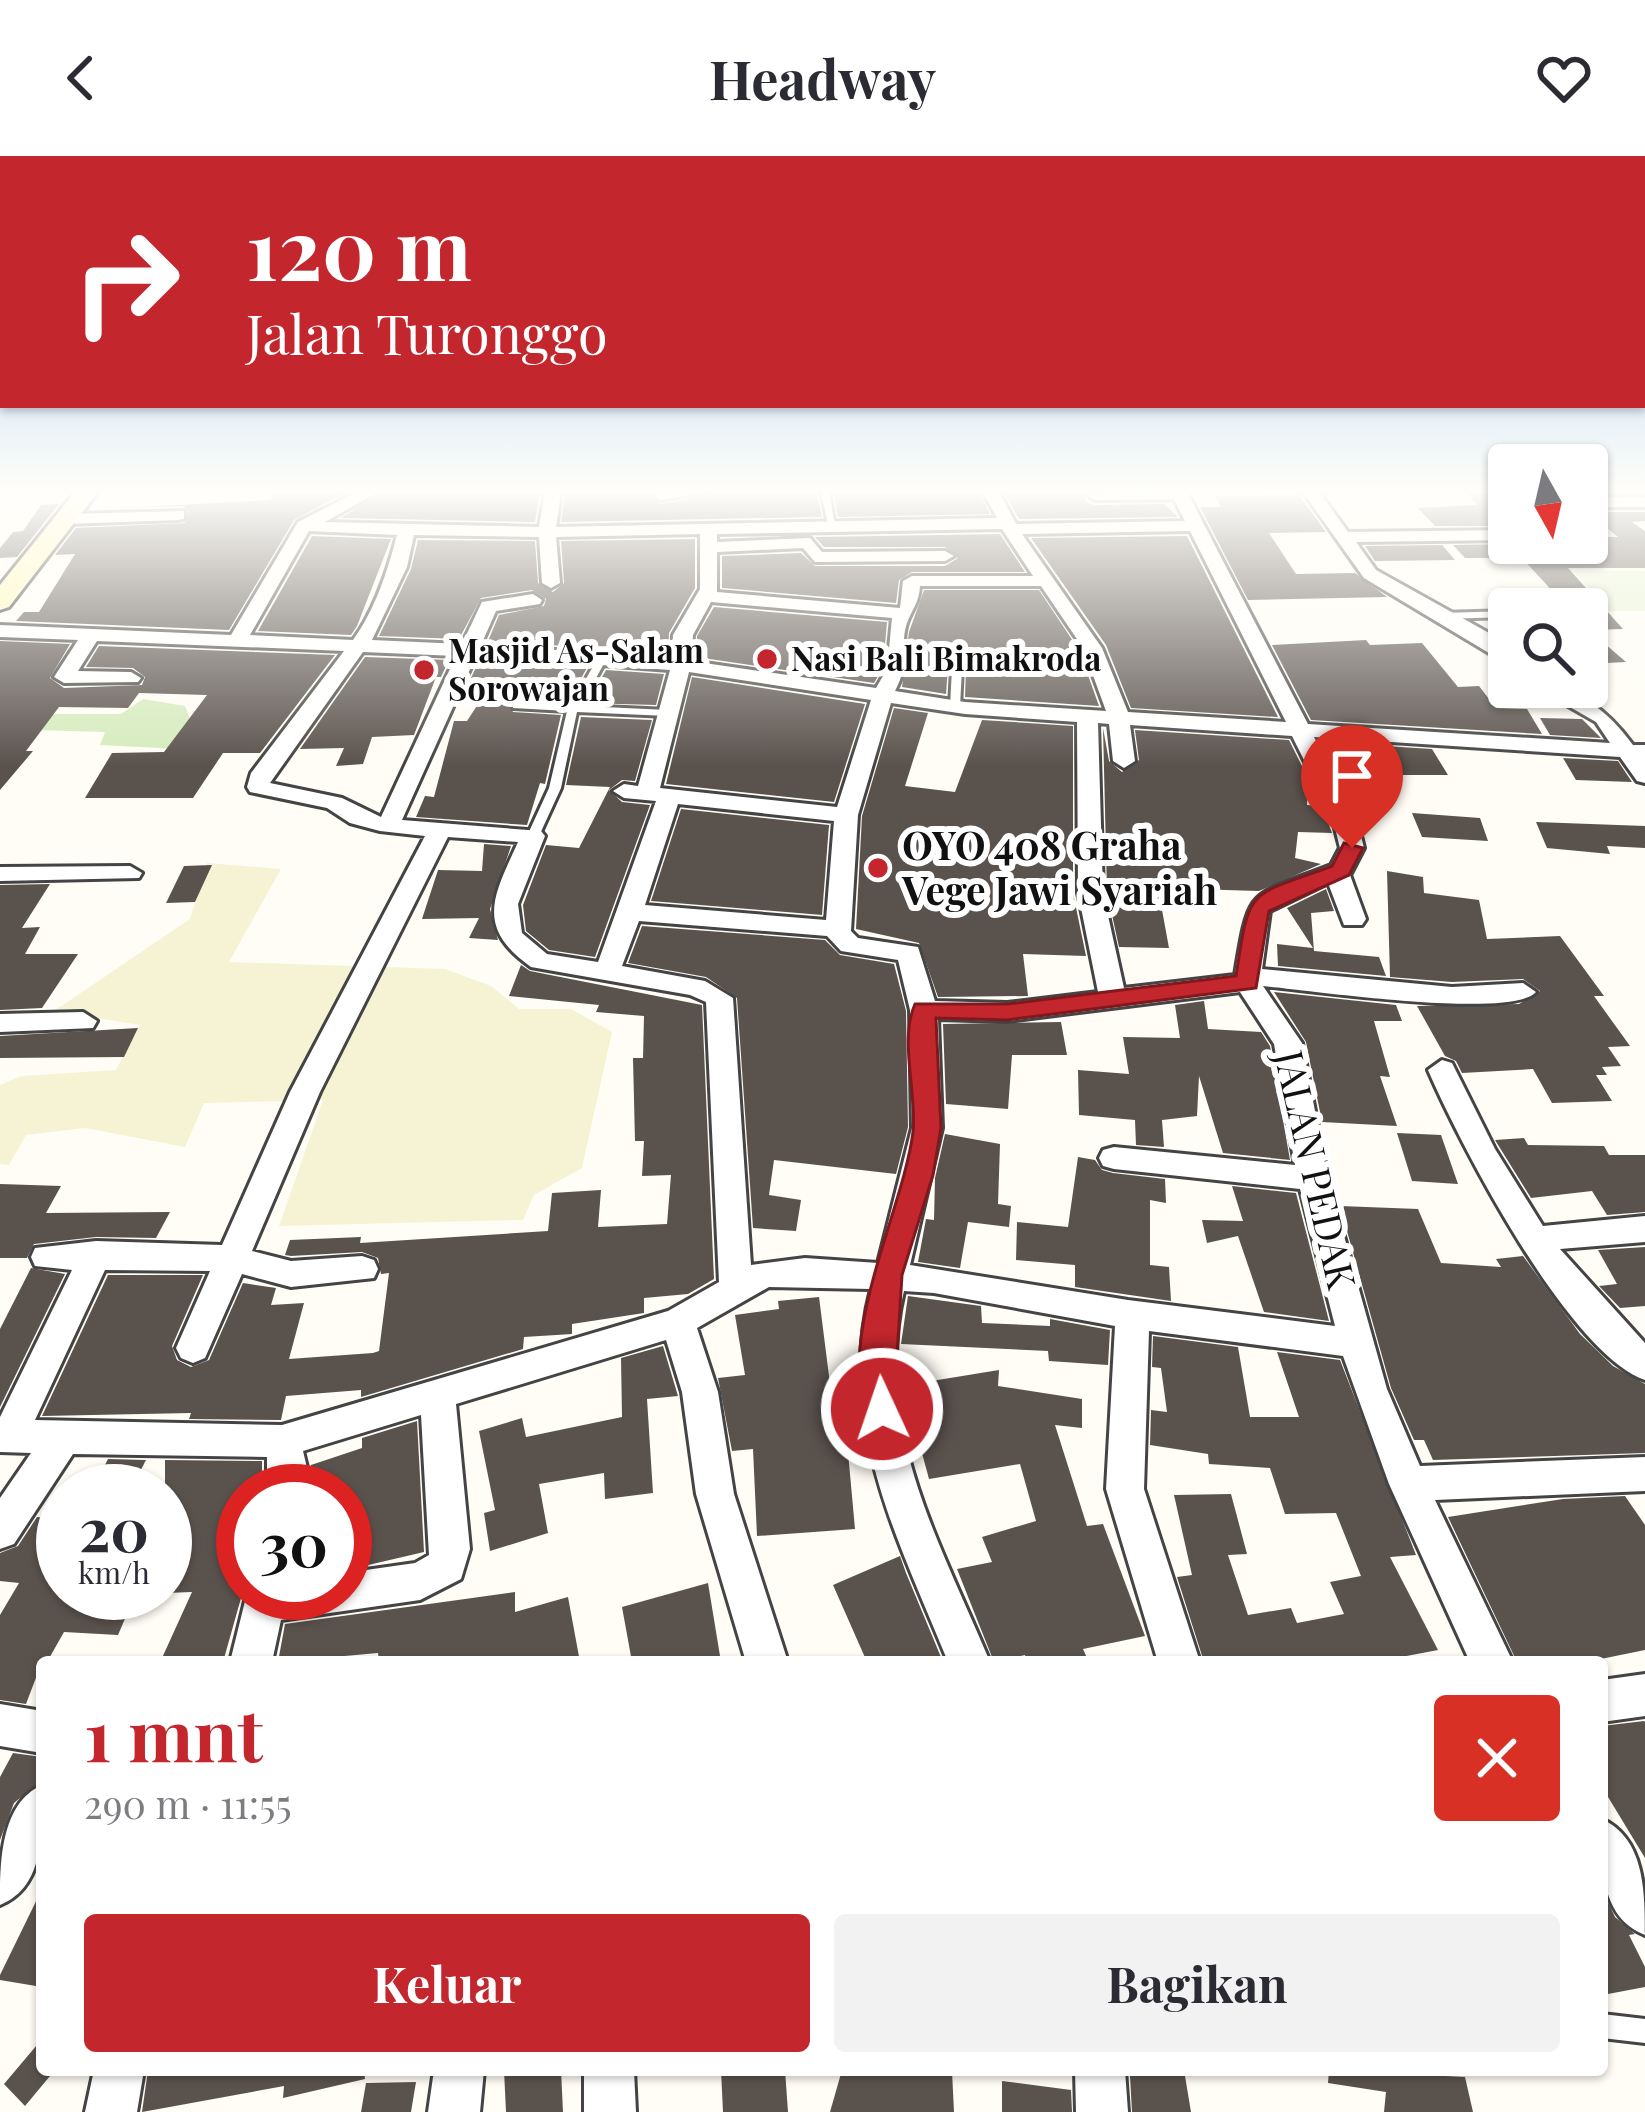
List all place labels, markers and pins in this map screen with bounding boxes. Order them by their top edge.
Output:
place label: Masjid As-Salam Sorowajan [448,627,704,709]
place label: Nasi Bali Bimakroda [791,635,1101,679]
marker: Nasi Bali Bimakroda [754,646,780,672]
marker: Masjid As-Salam Sorowajan [411,657,437,683]
pin [1301,725,1403,848]
place label: OYO 408 Graha Vege Jawi Syariah [901,818,1217,915]
marker: OYO 408 Graha Vege Jawi Syariah [865,855,891,881]

